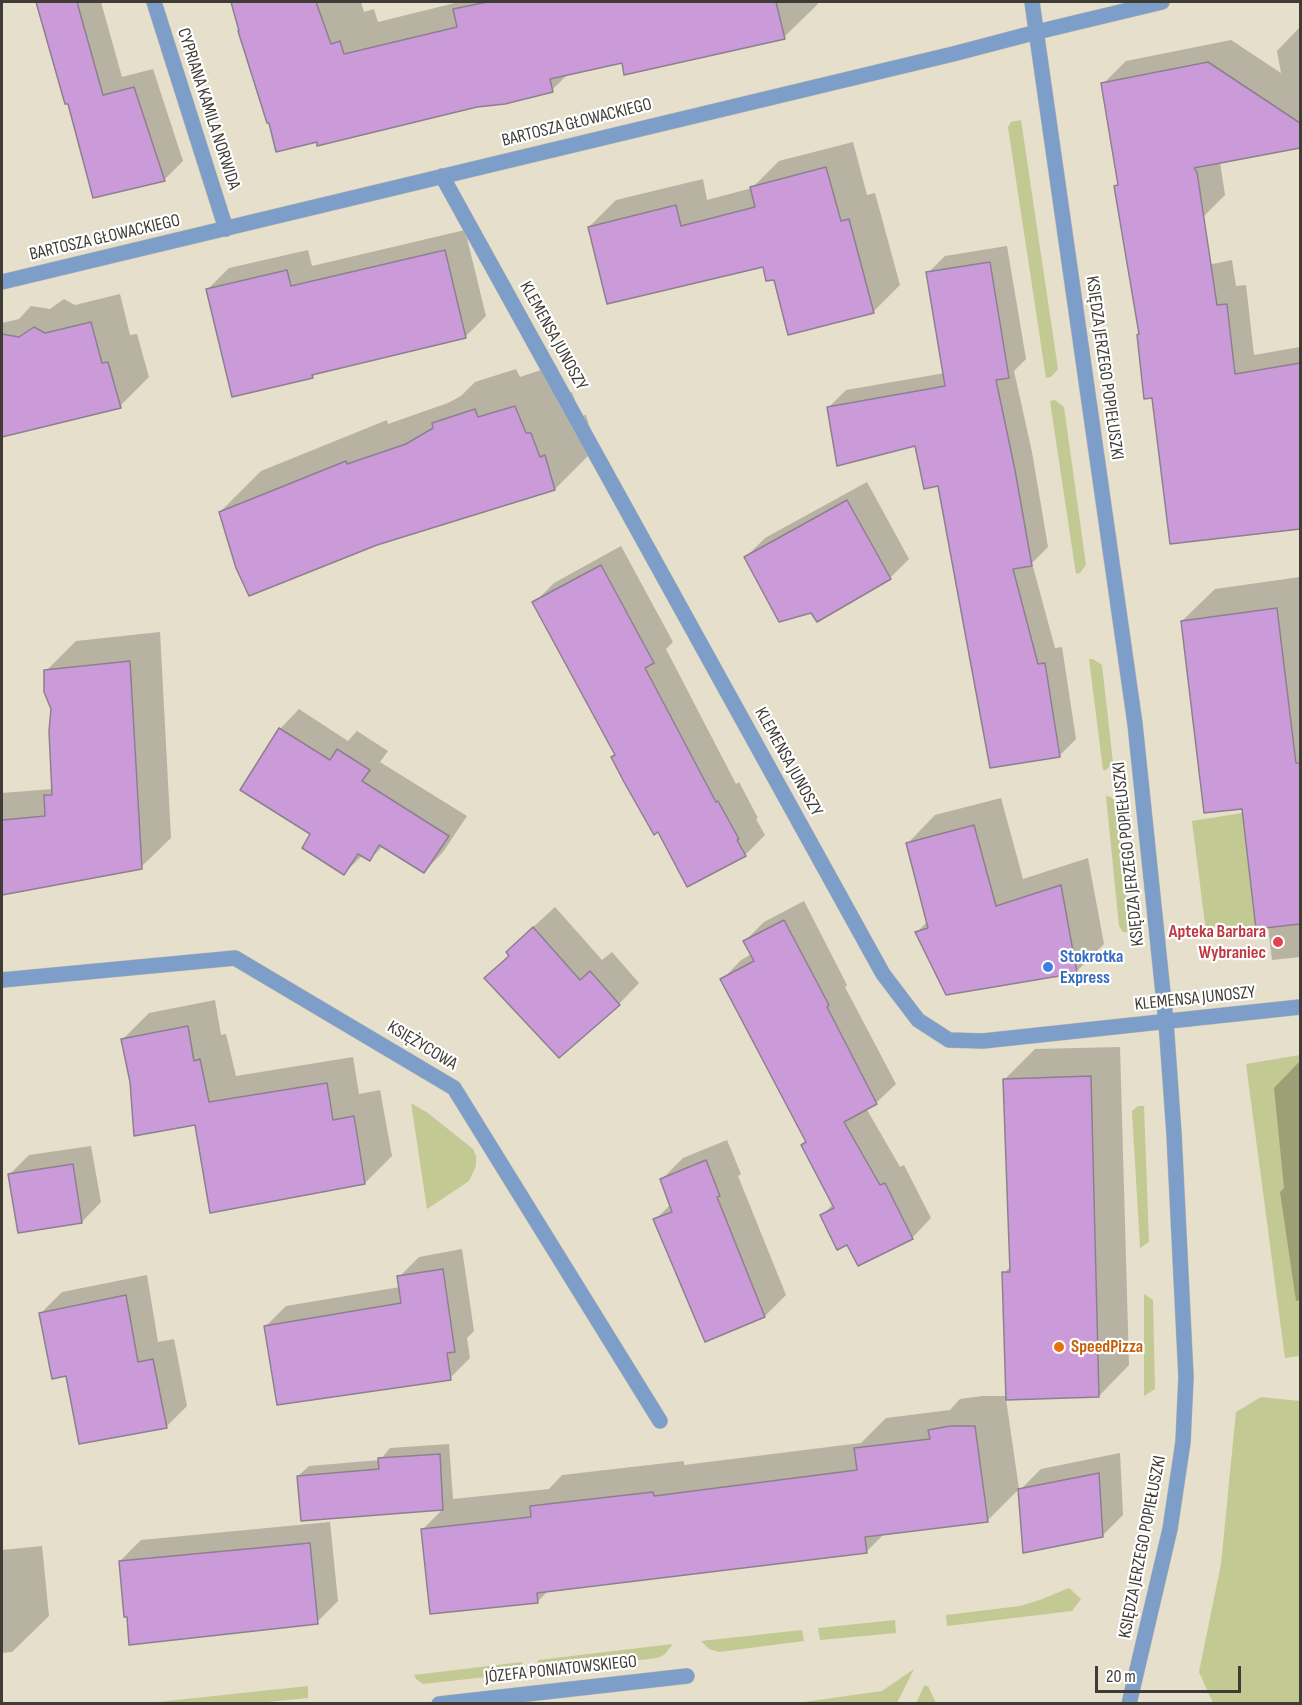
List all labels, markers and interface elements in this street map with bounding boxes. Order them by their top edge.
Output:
street label: CYPRIANA KAMILA NORWIDA [172,25,244,193]
street label: BARTOSZA GŁOWACKIEGO [500,94,654,152]
street label: BARTOSZA GŁOWACKIEGO [28,210,182,266]
street label: KSIĘDZA JERZEGO POPIEŁUSZKI [1080,275,1128,461]
street label: KLEMENSA JUNOSZY [514,278,592,394]
street label: KLEMENSA JUNOSZY [749,704,827,820]
street label: KSIĘDZA JERZEGO POPIEŁUSZKI [1109,761,1149,947]
place label: Apteka Barbara Wybraniec [1169,921,1266,964]
marker: Apteka Barbara Wybraniec [1271,935,1285,949]
place label: Stokrotka Express [1060,946,1123,988]
marker: Stokrotka Express [1041,960,1055,974]
street label: KLEMENSA JUNOSZY [1134,982,1256,1016]
street label: KSIĘŻYCOWA [383,1017,461,1075]
place label: SpeedPizza [1071,1336,1143,1358]
marker: SpeedPizza [1052,1340,1066,1354]
street label: KSIĘDZA JERZEGO POPIEŁUSZKI [1115,1454,1171,1640]
street label: JÓZEFA PONIATOWSKIEGO [484,1651,638,1689]
scale bar [1098,1654,1244,1692]
text: 20 m [1106,1666,1136,1687]

